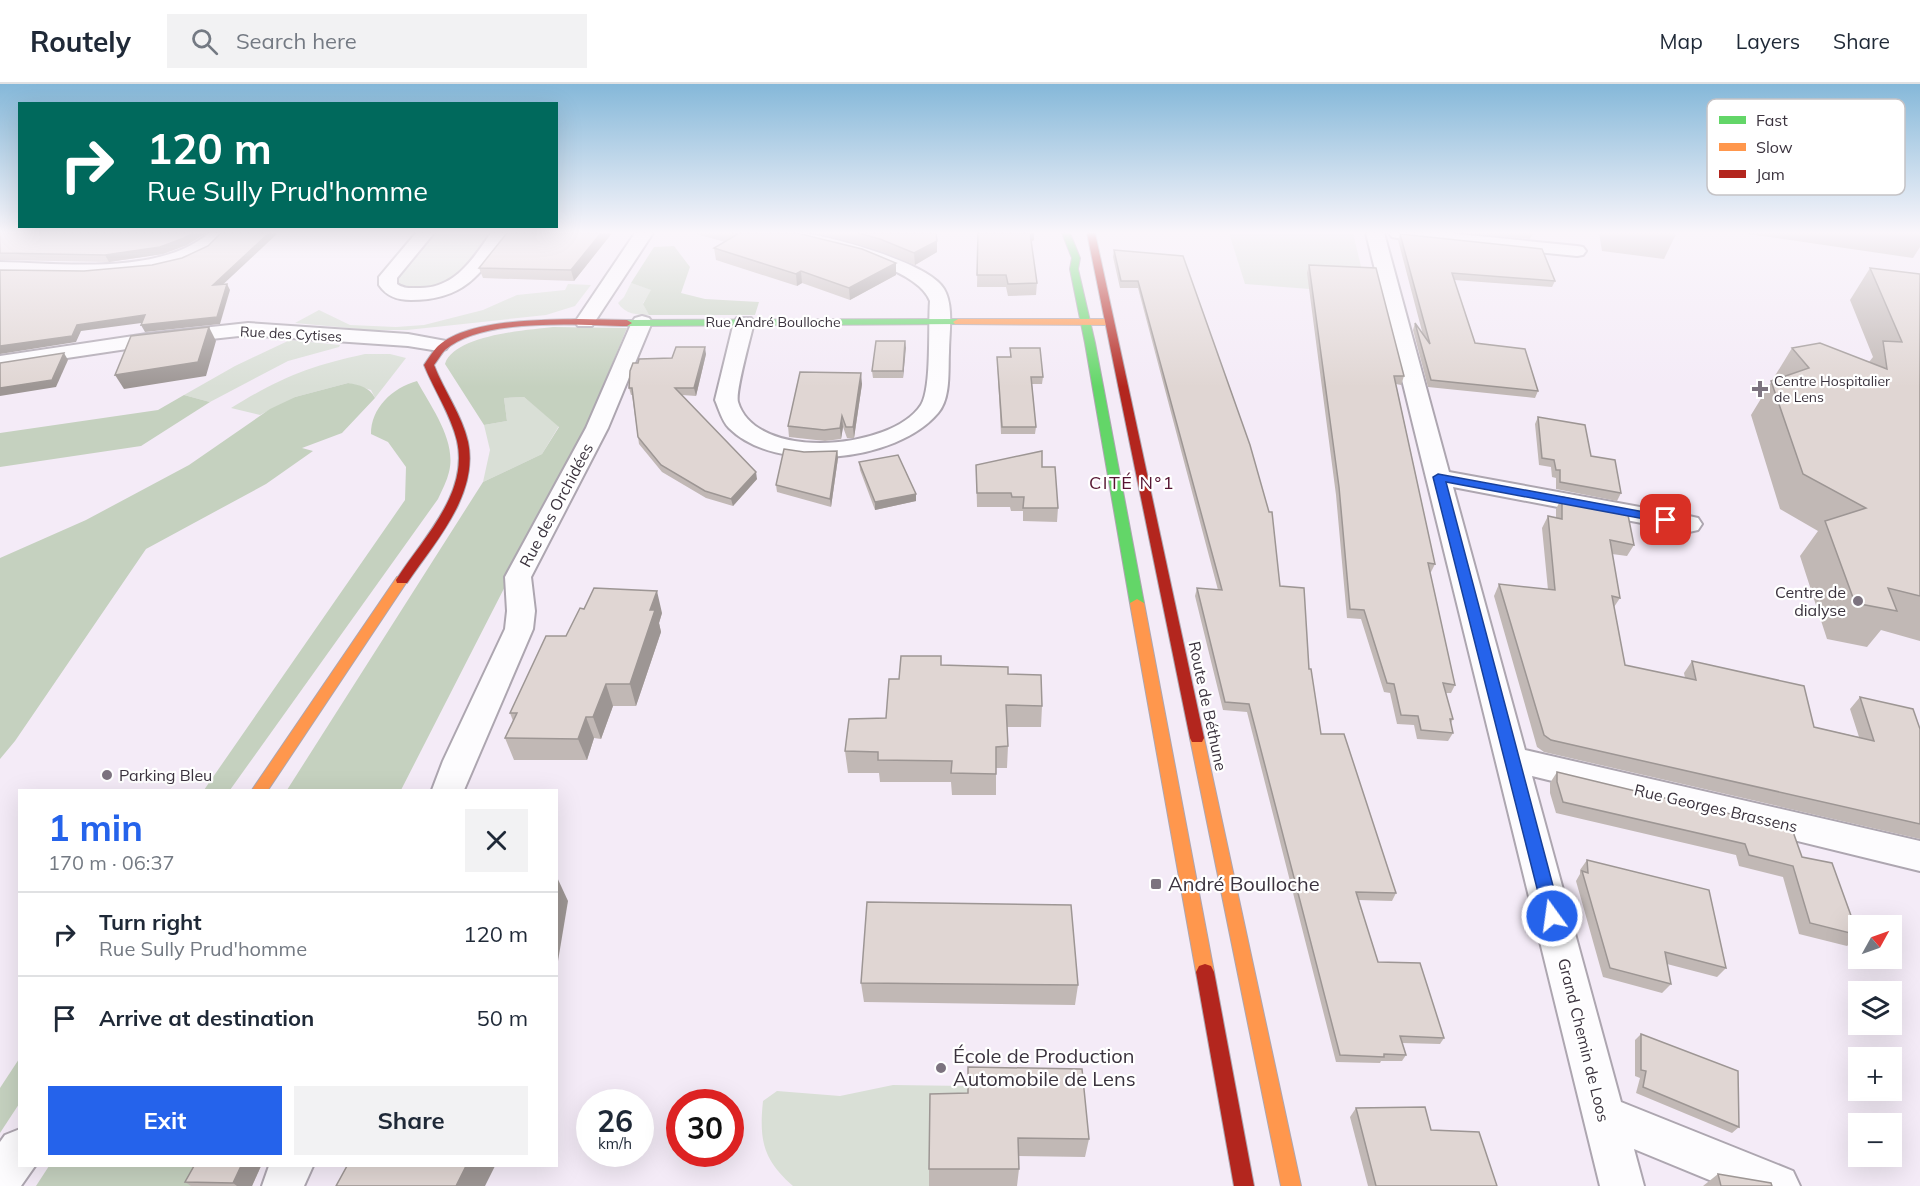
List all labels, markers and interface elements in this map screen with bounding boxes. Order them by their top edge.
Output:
search box [167,14,587,68]
text: Routely [30,24,131,59]
icon: search [188,25,221,58]
text: Search here [236,27,357,55]
text: Map [1660,28,1703,54]
text: Layers [1736,28,1800,54]
text: Share [1833,28,1890,54]
legend [1707,99,1905,195]
text: Fast [1756,110,1788,130]
text: 120 m [147,122,272,175]
icon: right [48,126,126,204]
text: Slow [1756,137,1793,157]
text: Jam [1756,164,1785,184]
text: Rue Sully Prud'homme [147,174,428,208]
street label: Rue André Boulloche [705,313,841,331]
street label: Rue des Cytises [239,322,343,346]
place label: Centre Hospitalier de Lens [1774,372,1891,406]
marker: Centre Hospitalier de Lens [1751,380,1769,398]
street label: Rue des Orchidées [515,439,597,570]
district label: CITÉ N°1 [1089,471,1175,494]
pin [1640,494,1691,545]
icon: arrive [1649,503,1682,536]
place label: Centre de dialyse [1775,582,1846,620]
marker: Centre de dialyse [1851,594,1865,608]
street label: Route de Béthune [1184,639,1232,773]
place label: Parking Bleu [119,765,212,785]
marker: Parking Bleu [100,768,114,782]
street label: Rue Georges Brassens [1632,779,1800,837]
text: 1 min [48,805,143,850]
button: close [465,809,528,872]
text: 170 m · 06:37 [48,850,174,875]
place label: André Boulloche [1168,871,1320,896]
marker: André Boulloche [1149,877,1163,891]
position arrow [1520,884,1584,948]
text: Turn right [99,908,202,936]
north arrow [1848,915,1902,969]
map controls [1848,915,1902,1167]
icon: right [48,918,81,951]
text: 120 m [463,920,528,948]
text: Rue Sully Prud'homme [99,936,307,961]
street label: Grand Chemin de Loos [1554,956,1614,1124]
button: layers [1848,981,1902,1035]
icon: arrive [48,1002,81,1035]
text: Arrive at destination [99,1004,314,1032]
text: 50 m [477,1004,528,1032]
place label: École de Production Automobile de Lens [953,1043,1136,1091]
button: + [1848,1047,1902,1101]
marker: École de Production Automobile de Lens [934,1061,948,1075]
button: Exit [48,1086,282,1155]
button: Share [294,1086,528,1155]
speed limit sign: 30 [666,1089,744,1167]
text: 26 [597,1102,633,1140]
button: − [1848,1113,1902,1167]
text: km/h [598,1134,632,1153]

